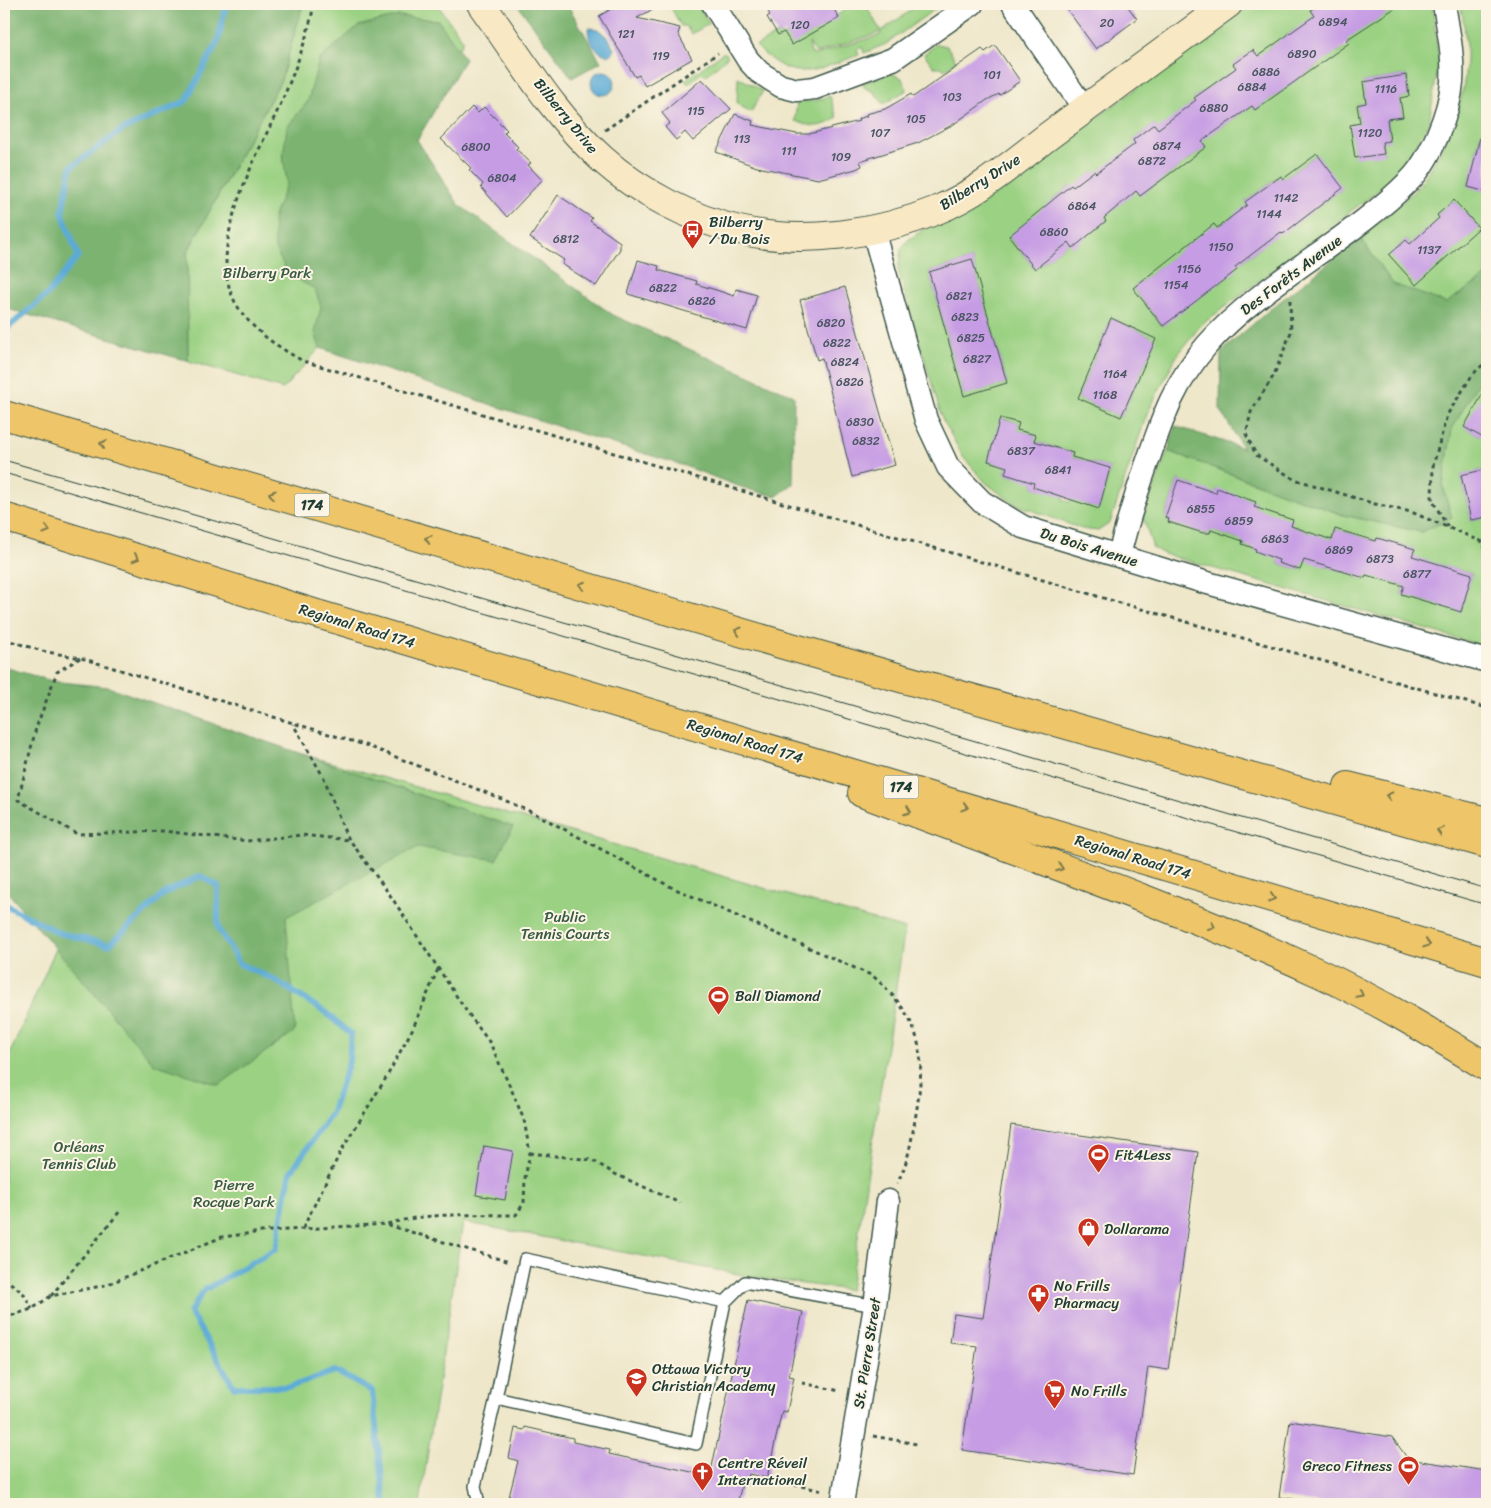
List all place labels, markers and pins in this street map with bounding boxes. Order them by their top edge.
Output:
place label: Bilberry / Du Bois [709,209,770,252]
bus stop icon: Bilberry / Du Bois [681,219,705,250]
place label: Ball Diamond [735,983,821,1009]
sports icon: Ball Diamond [707,984,731,1015]
place label: Fit4Less [1115,1142,1172,1168]
sports icon: Fit4Less [1087,1143,1111,1174]
place label: Dollarama [1104,1216,1170,1242]
shop icon: Dollarama [1076,1217,1100,1248]
place label: No Frills Pharmacy [1054,1273,1119,1316]
pharmacy icon: No Frills Pharmacy [1026,1283,1050,1314]
place label: Ottawa Victory Christian Academy [652,1356,776,1399]
school or university icon: Ottawa Victory Christian Academy [624,1366,648,1397]
place label: No Frills [1071,1378,1127,1404]
supermarket icon: No Frills [1043,1379,1067,1410]
place label: Centre Réveil International [717,1450,808,1493]
place label: Greco Fitness [1303,1453,1393,1479]
sports icon: Greco Fitness [1396,1454,1420,1485]
church icon: Centre Réveil International [690,1460,714,1491]

